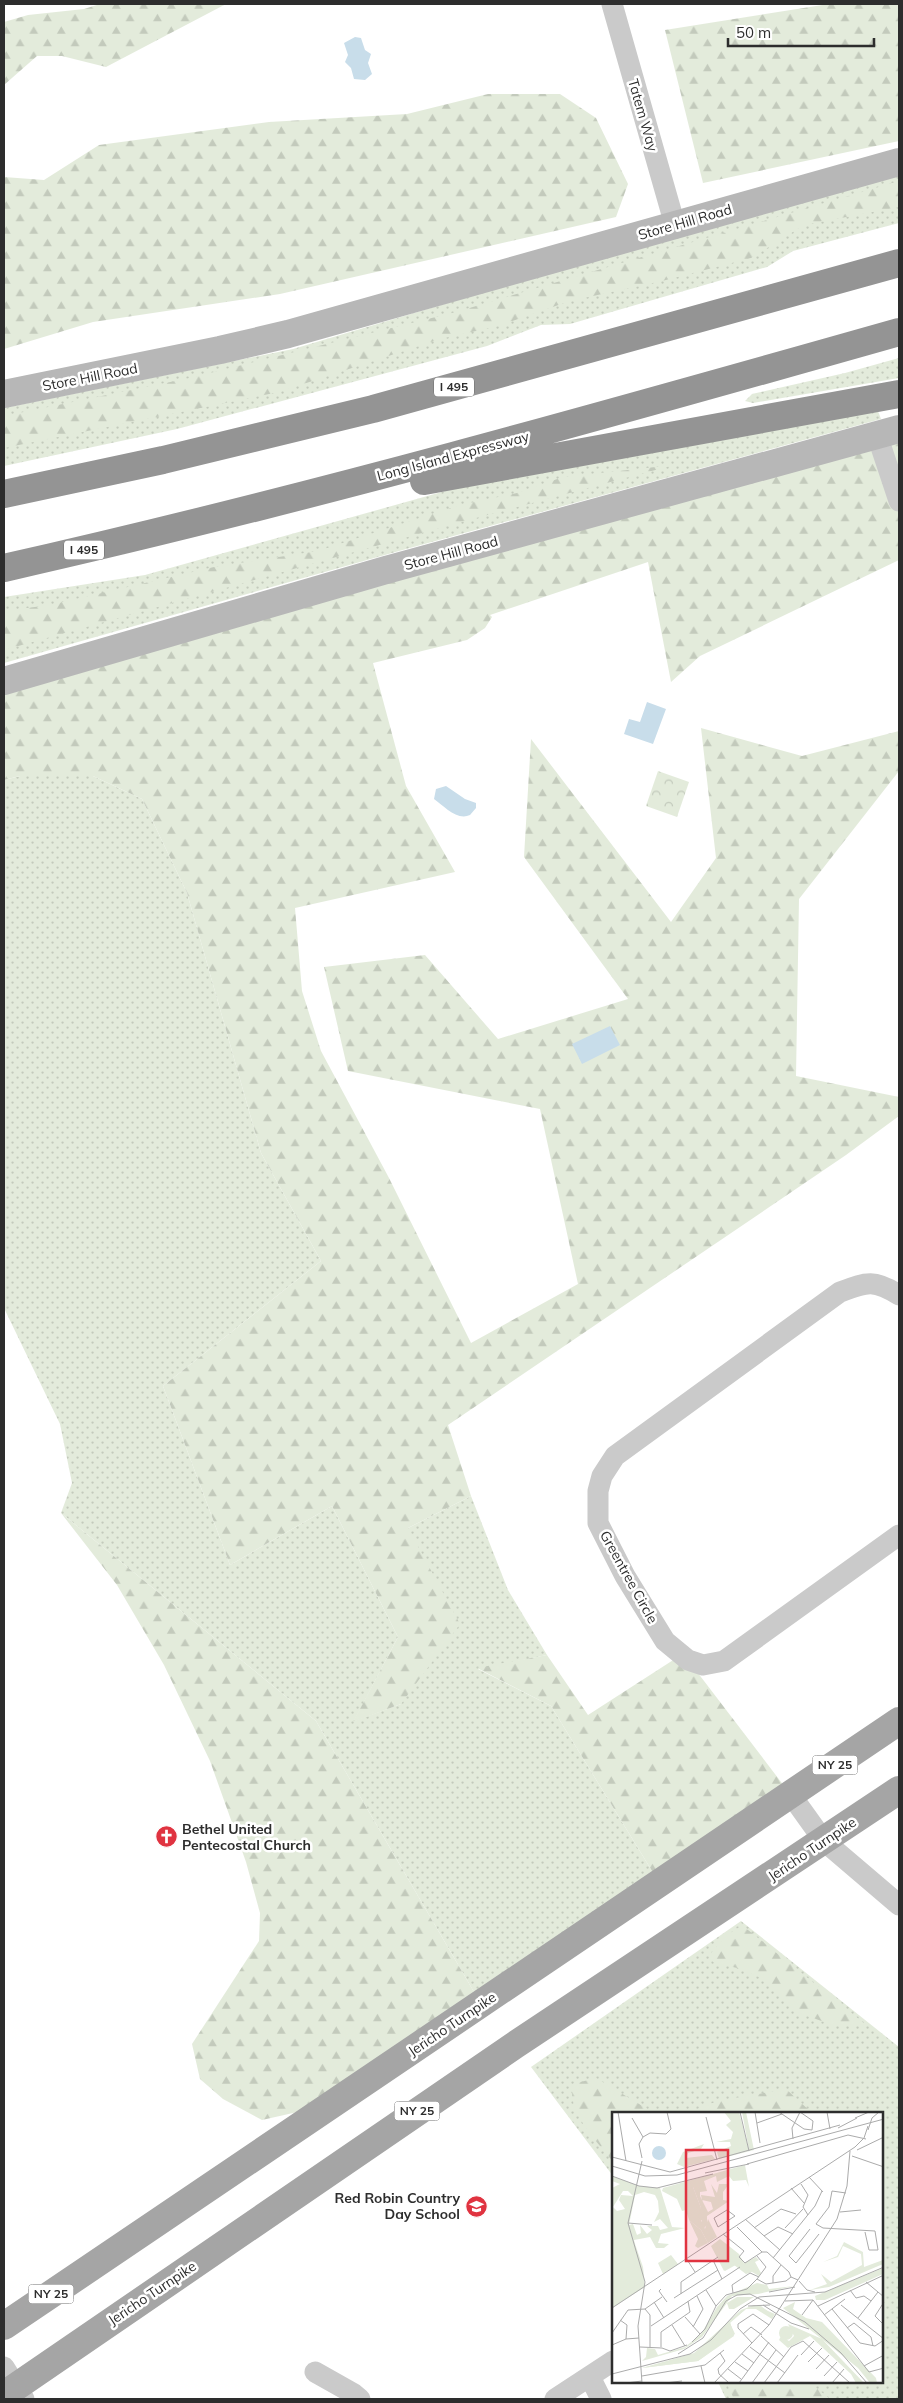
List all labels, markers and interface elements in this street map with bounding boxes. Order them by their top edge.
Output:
scale bar [728,15,874,47]
text: 50 m [736,23,771,42]
street label: Tatem Way [624,77,662,154]
street label: Store Hill Road [636,200,734,244]
street label: Store Hill Road [41,359,139,395]
road number: I 495 [434,378,474,397]
street label: Long Island Expressway [375,427,532,485]
street label: Store Hill Road [402,532,500,574]
road number: I 495 [64,540,104,560]
street label: Greentree Circle [596,1527,662,1627]
road number: NY 25 [812,1756,858,1774]
street label: Jericho Turnpike [764,1813,860,1885]
place label: Bethel United Pentecostal Church [182,1820,311,1854]
church icon: Bethel United Pentecostal Church [154,1825,178,1849]
street label: Jericho Turnpike [404,1988,500,2060]
road number: NY 25 [394,2102,440,2120]
inset map [612,2112,883,2383]
place label: Red Robin Country Day School [335,2189,460,2223]
school or university icon: Red Robin Country Day School [464,2194,488,2218]
street label: Jericho Turnpike [104,2257,200,2329]
road number: NY 25 [28,2284,74,2304]

